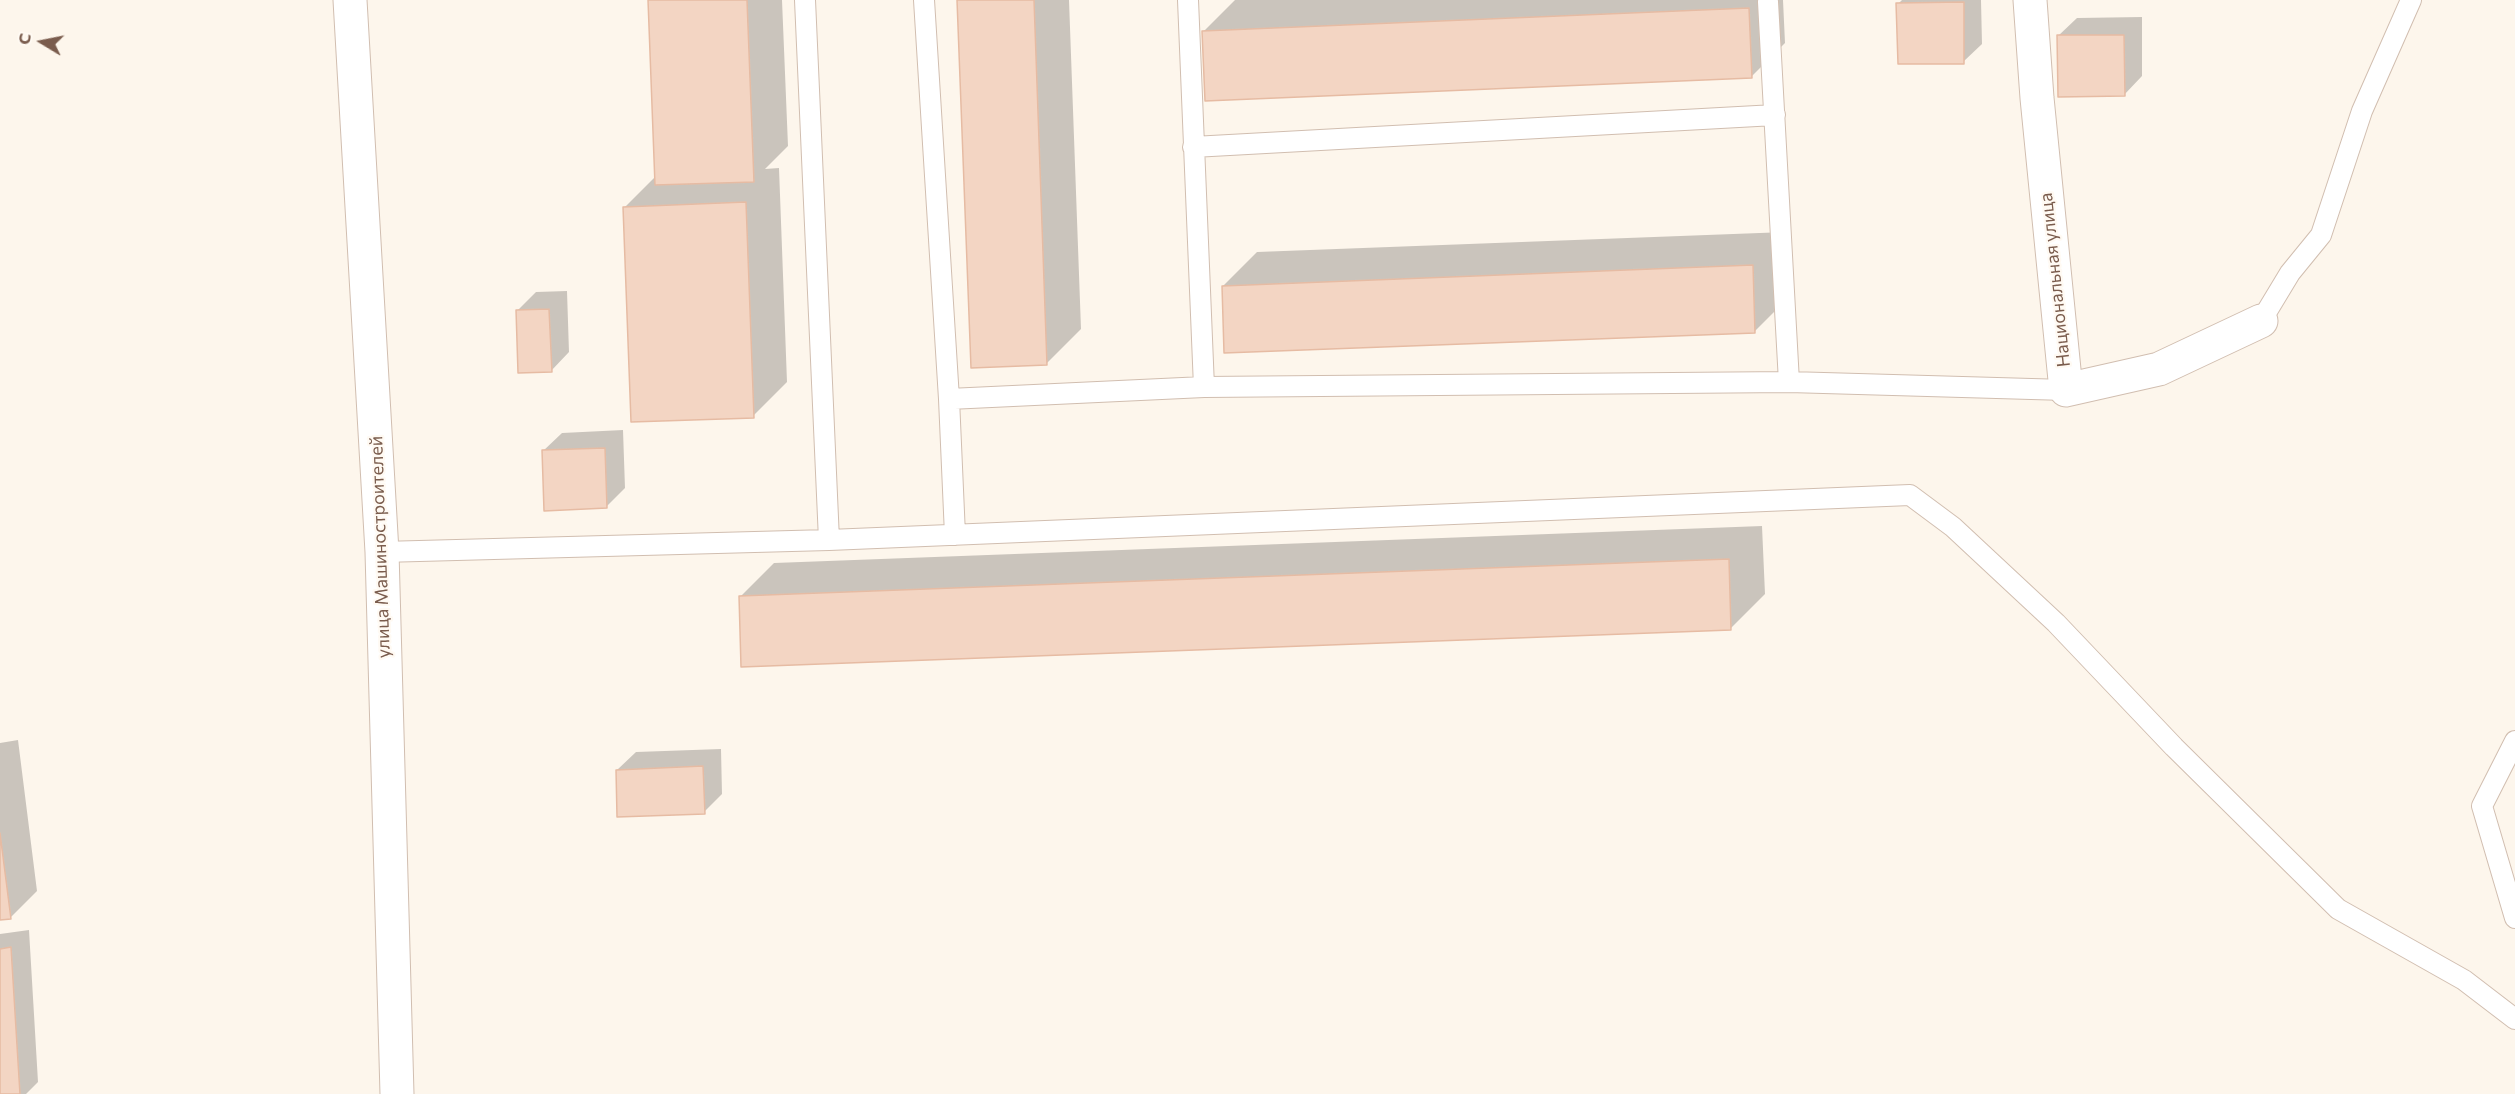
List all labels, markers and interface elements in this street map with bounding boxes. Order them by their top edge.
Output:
north arrow [12,12,72,72]
text: С [13,32,34,46]
street label: Национальная улица [2035,192,2075,368]
street label: улица Машиностроителей [365,436,395,658]

